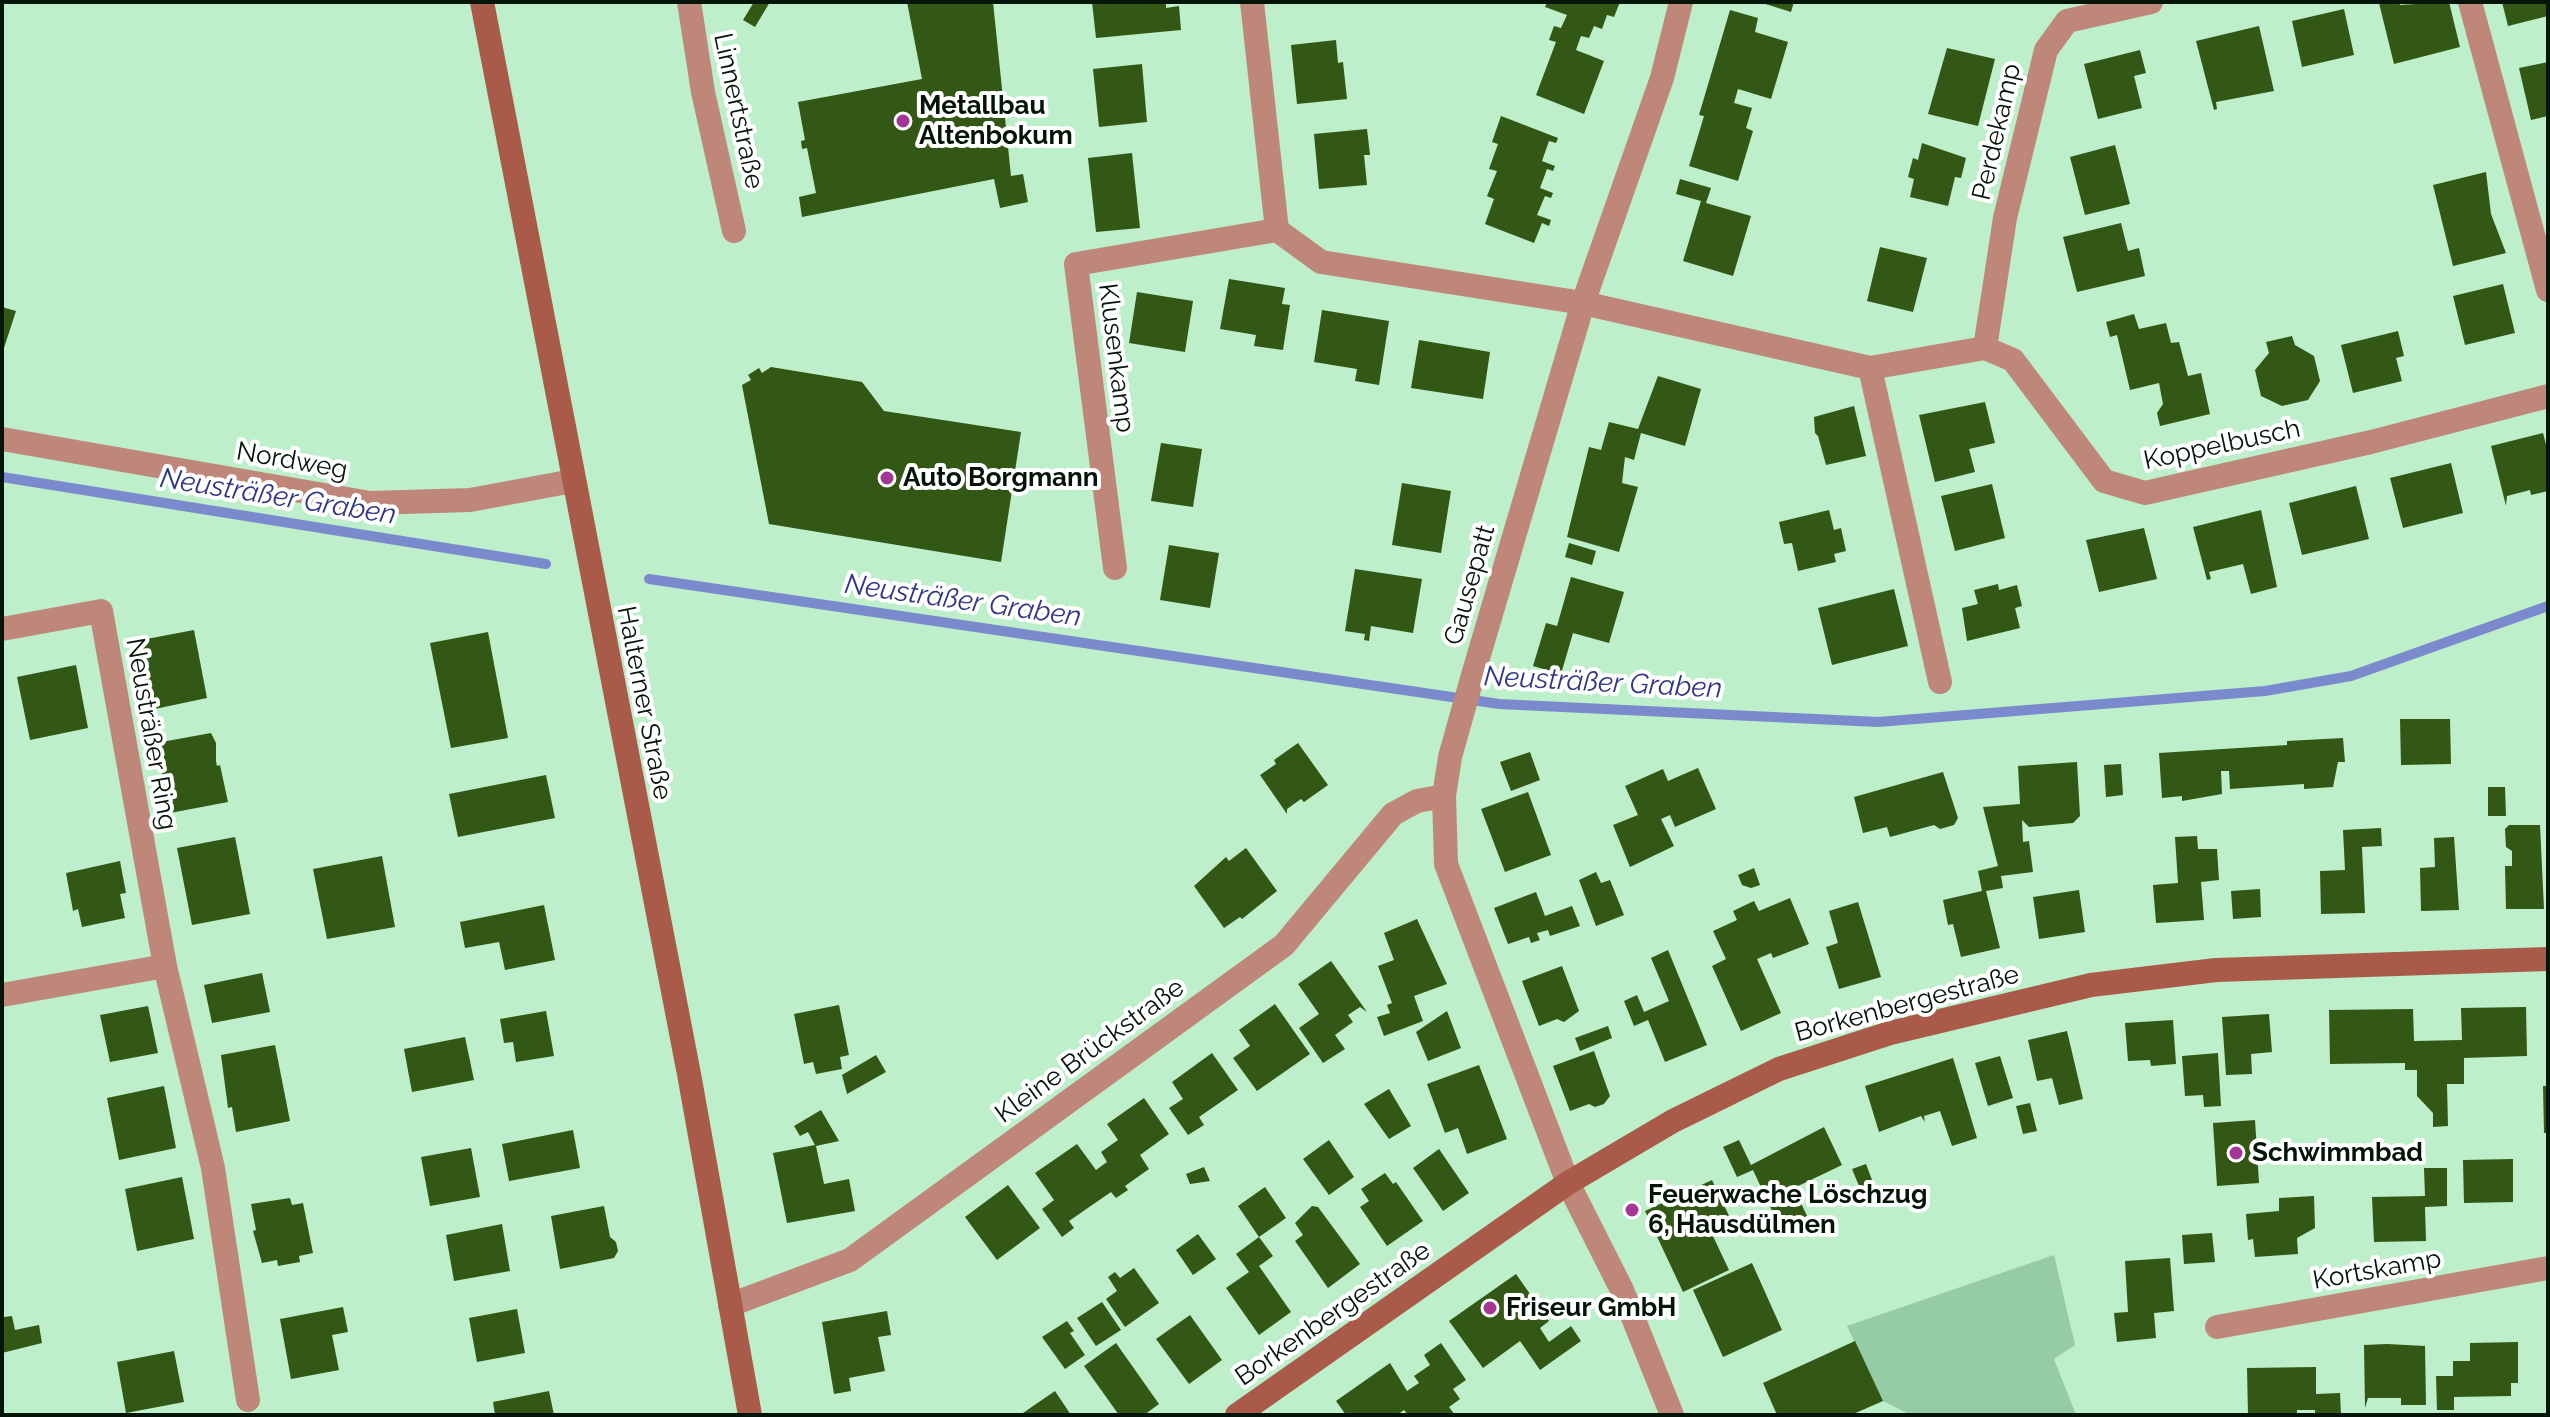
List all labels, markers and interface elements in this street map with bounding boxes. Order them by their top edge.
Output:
street label: Linnertstraße [706,30,770,192]
street label: Perdekamp [1966,61,2028,203]
place label: Metallbau Altenbokum [919,90,1073,152]
marker: Metallbau Altenbokum [894,112,912,130]
street label: Klusenkamp [1091,282,1141,434]
street label: Koppelbusch [2141,413,2303,477]
street label: Nordweg [234,436,350,486]
water label: Neusträßer Graben [158,462,398,532]
place label: Auto Borgmann [903,462,1098,494]
marker: Auto Borgmann [878,469,896,487]
street label: Gausepatt [1438,521,1502,649]
water label: Neusträßer Graben [843,568,1083,634]
street label: Halterner Straße [610,604,678,802]
street label: Neusträßer Ring [119,636,183,832]
water label: Neusträßer Graben [1483,660,1723,706]
street label: Borkenbergestraße [1791,959,2023,1049]
street label: Kleine Brückstraße [989,972,1191,1130]
place label: Schwimmbad [2252,1137,2423,1169]
marker: Schwimmbad [2227,1144,2245,1162]
place label: Feuerwache Löschzug 6, Hausdülmen [1648,1179,1927,1240]
marker: Feuerwache Löschzug 6, Hausdülmen [1623,1201,1641,1219]
street label: Borkenbergestraße [1229,1235,1437,1393]
street label: Kortskamp [2310,1243,2444,1297]
place label: Friseur GmbH [1506,1292,1676,1324]
marker: Friseur GmbH [1481,1299,1499,1317]

